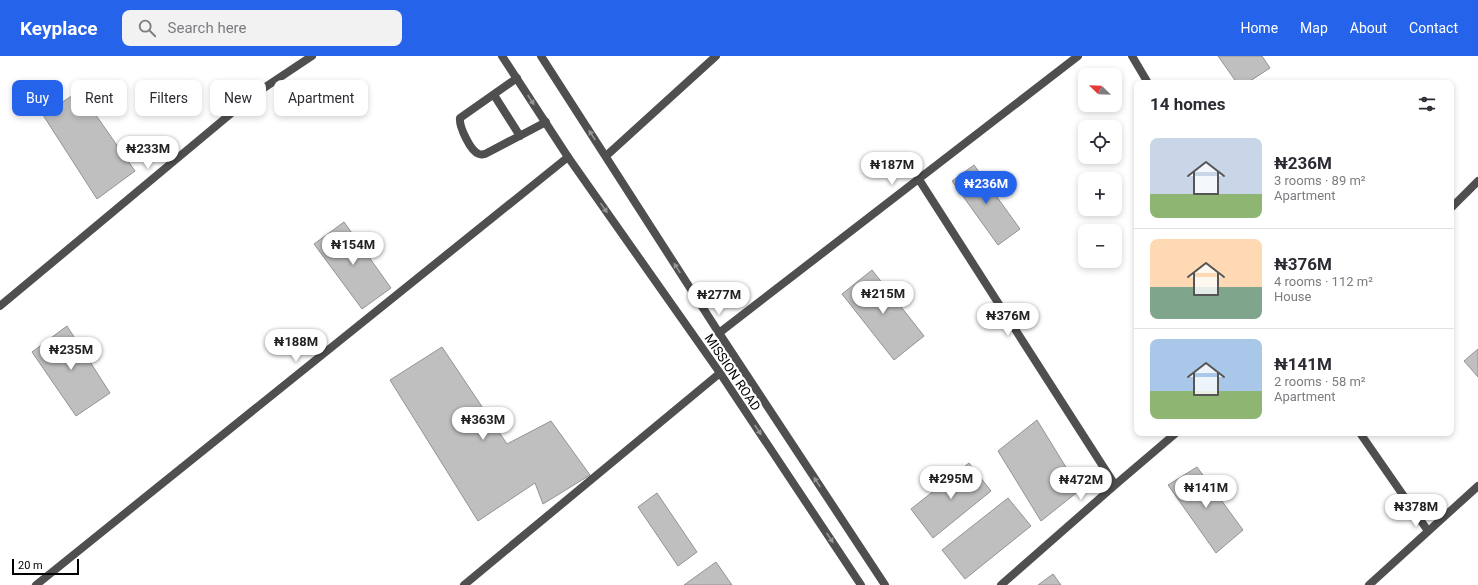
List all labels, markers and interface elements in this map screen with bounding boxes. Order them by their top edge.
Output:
search box [122,10,402,46]
text: Keyplace [20,17,98,40]
icon: search [136,17,158,39]
text: Search here [168,19,247,37]
text: Home [1240,20,1278,36]
text: Map [1300,20,1328,36]
text: About [1350,20,1387,36]
text: Contact [1409,20,1458,36]
north arrow [1078,68,1122,112]
map controls [1078,68,1122,268]
chip: Buy [12,80,63,116]
chip: Rent [71,80,127,116]
chip: Filters [135,80,202,116]
chip: New [210,80,266,116]
chip: Apartment [274,80,368,116]
icon: filters [1416,93,1438,115]
text: 14 homes [1150,94,1226,114]
one-way arrow [527,95,535,105]
button: locate [1078,120,1122,164]
one-way arrow [588,130,596,140]
pin: ₦233M [120,136,176,170]
text: ₦233M [126,141,170,156]
pin: ₦187M [864,152,920,186]
text: ₦236M [1274,153,1332,173]
icon: home [1182,154,1230,202]
text: ₦187M [870,157,914,172]
pin: ₦236M [958,171,1014,205]
button: + [1078,172,1122,216]
text: 3 rooms · 89 m² [1274,173,1366,188]
text: ₦236M [964,176,1008,191]
text: Apartment [1274,188,1336,203]
one-way arrow [600,203,608,213]
button: − [1078,224,1122,268]
pin: ₦154M [325,232,381,266]
text: ₦154M [331,237,375,252]
text: ₦376M [1274,254,1332,274]
icon: home [1182,255,1230,303]
one-way arrow [673,263,681,273]
text: 4 rooms · 112 m² [1274,274,1373,289]
pin: ₦215M [855,281,911,315]
pin: ₦277M [691,282,747,316]
text: ₦215M [861,286,905,301]
text: ₦277M [697,287,741,302]
text: House [1274,289,1311,304]
pin: ₦376M [980,303,1036,337]
text: ₦376M [986,308,1030,323]
pin: ₦188M [268,329,324,363]
street label: MISSION ROAD [701,331,764,413]
text: ₦188M [274,334,318,349]
pin: ₦235M [43,337,99,371]
text: ₦235M [49,342,93,357]
text: ₦141M [1274,354,1332,374]
icon: home [1182,355,1230,403]
text: 2 rooms · 58 m² [1274,374,1366,389]
text: Apartment [1274,389,1336,404]
pin: ₦363M [455,407,511,441]
text: ₦363M [461,412,505,427]
one-way arrow [754,425,762,435]
pin: ₦295M [923,466,979,500]
pin: ₦472M [1053,467,1109,501]
text: ₦295M [929,471,973,486]
text: ₦472M [1059,472,1103,487]
pin: ₦141M [1178,475,1234,509]
one-way arrow [813,477,821,487]
text: ₦141M [1184,480,1228,495]
pin: ₦378M [1388,494,1444,528]
text: ₦378M [1394,499,1438,514]
one-way arrow [826,533,834,543]
scale bar [12,557,79,576]
text: 20 m [18,559,43,572]

